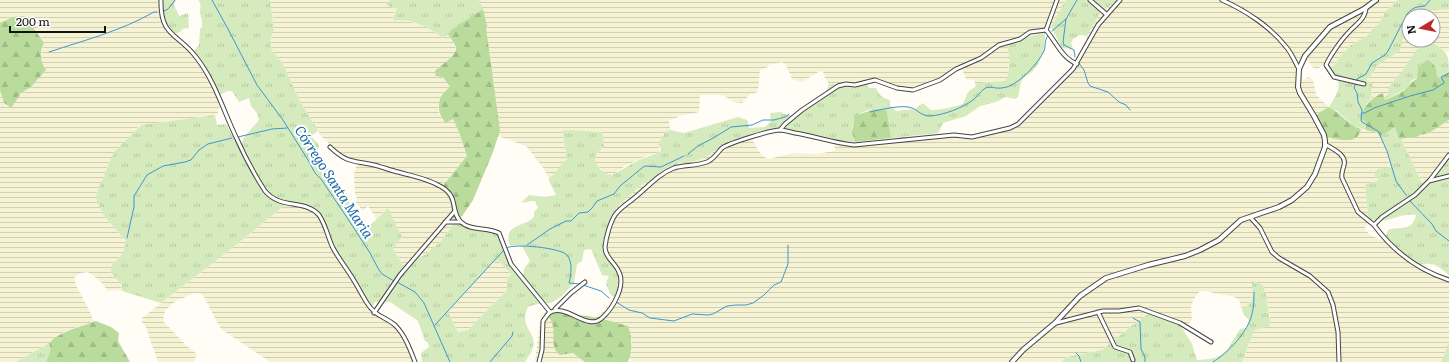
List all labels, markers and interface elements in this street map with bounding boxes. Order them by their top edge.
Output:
scale bar [10,8,105,34]
north arrow [1401,8,1441,48]
text: 200 m [16,12,50,30]
text: N [1401,24,1419,36]
water label: Córrego Santa Maria [291,121,379,242]

